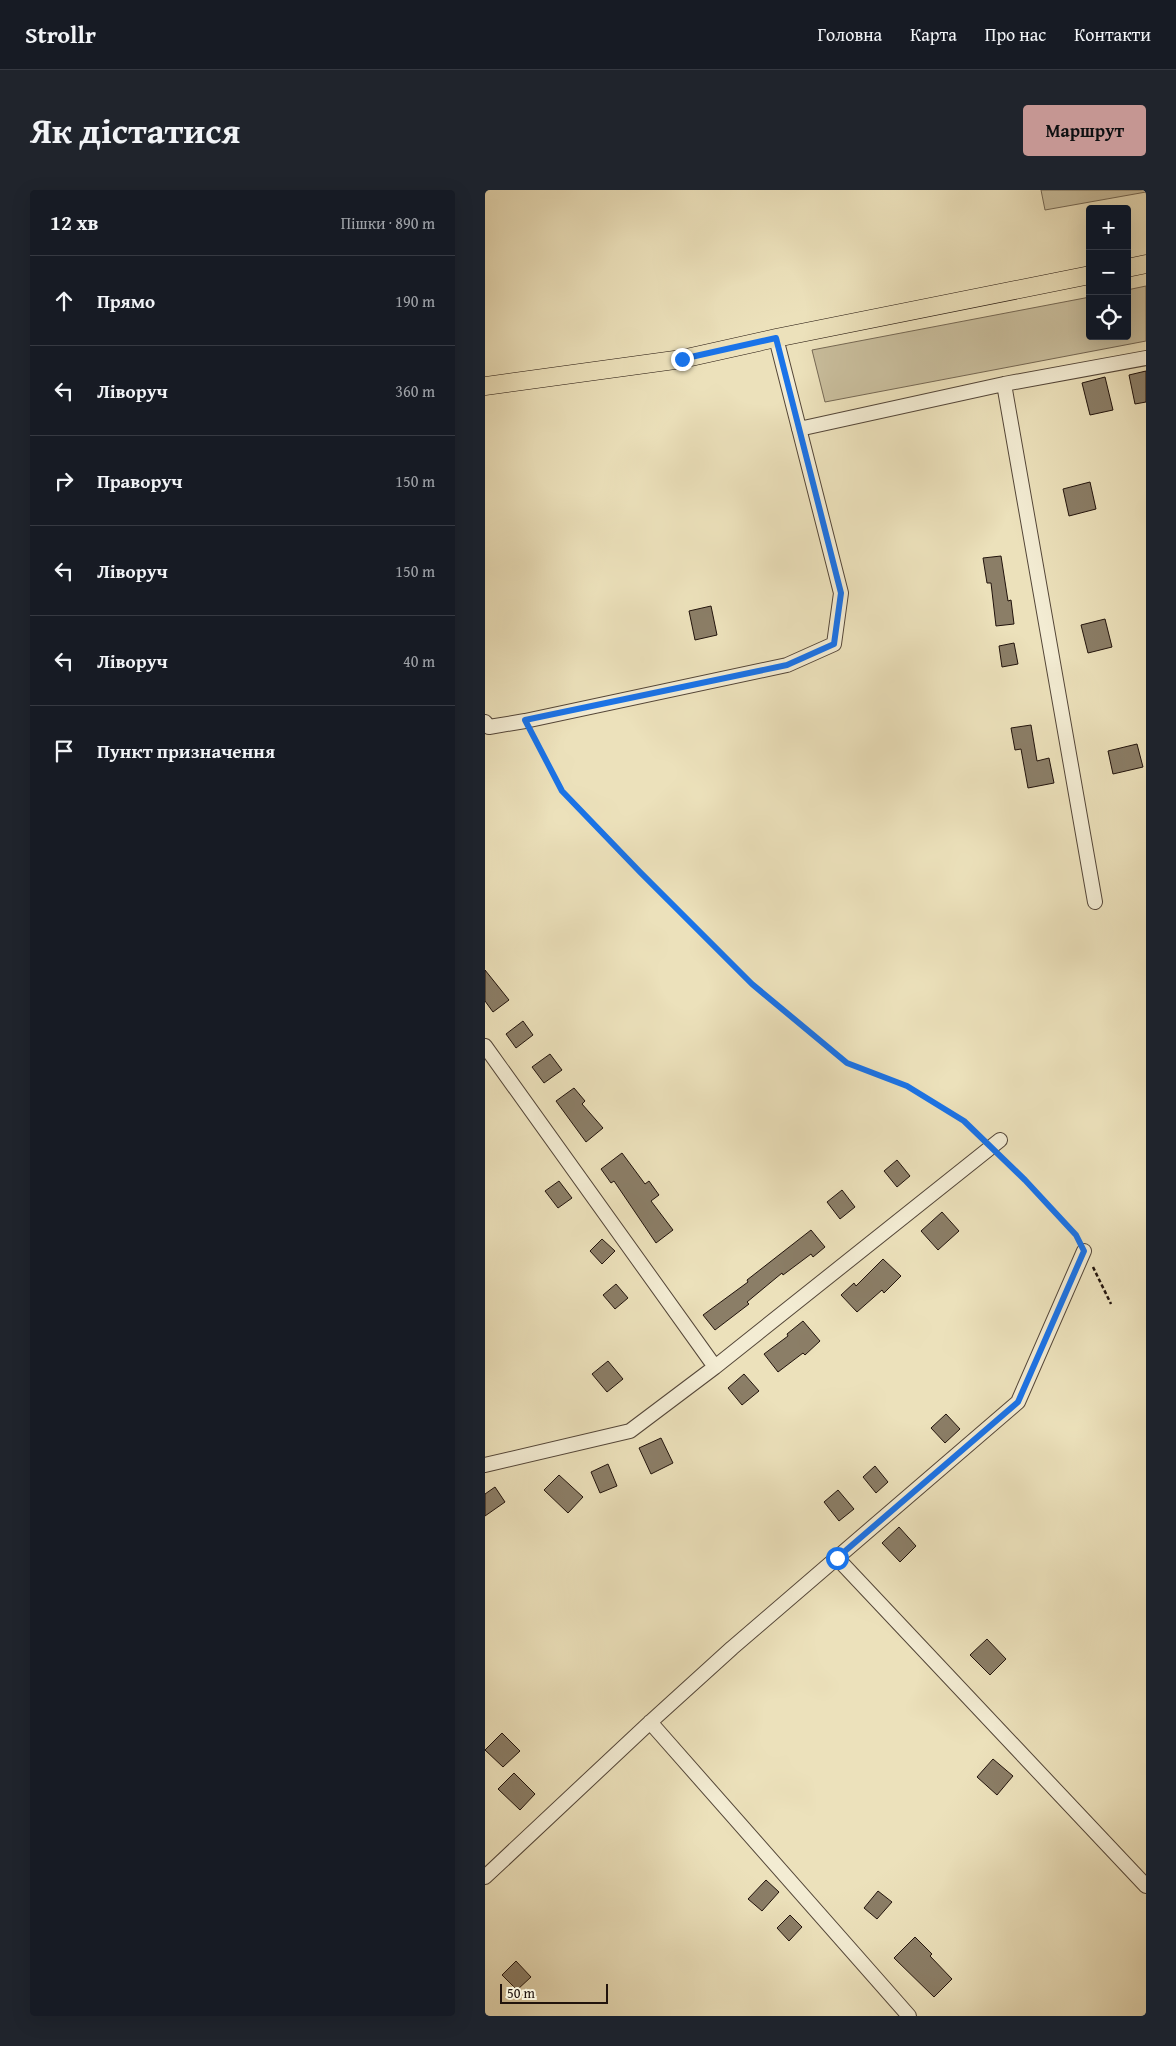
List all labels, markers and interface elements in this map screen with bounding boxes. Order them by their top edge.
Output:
text: Strollr [25,17,96,52]
text: Головна [817,21,882,48]
text: Карта [910,21,957,48]
text: Про нас [985,21,1046,48]
text: Контакти [1074,21,1151,48]
text: Як дістатися [30,105,240,156]
button: Маршрут [1023,105,1146,156]
map controls [1086,205,1131,340]
button: + [1086,205,1131,250]
text: 12 хв [50,207,98,238]
text: Пішки · 890 m [341,211,435,235]
button: − [1086,250,1131,295]
icon: ahead [50,287,78,315]
text: Прямо [97,287,155,315]
text: 190 m [395,289,435,313]
button: locate [1086,295,1131,340]
route end [671,348,694,371]
icon: left [50,377,78,405]
text: Ліворуч [97,377,168,405]
text: 360 m [395,379,435,403]
icon: right [50,467,78,495]
text: Праворуч [97,467,182,495]
text: 150 m [395,469,435,493]
icon: left [50,557,78,585]
text: Ліворуч [97,557,168,585]
text: 150 m [395,559,435,583]
icon: left [50,647,78,675]
text: Ліворуч [97,647,168,675]
text: 40 m [403,649,435,673]
icon: arrive [50,737,78,765]
text: Пункт призначення [97,737,275,765]
route start [826,1547,849,1570]
scale bar [500,1981,607,2004]
text: 50 m [507,1983,535,2003]

